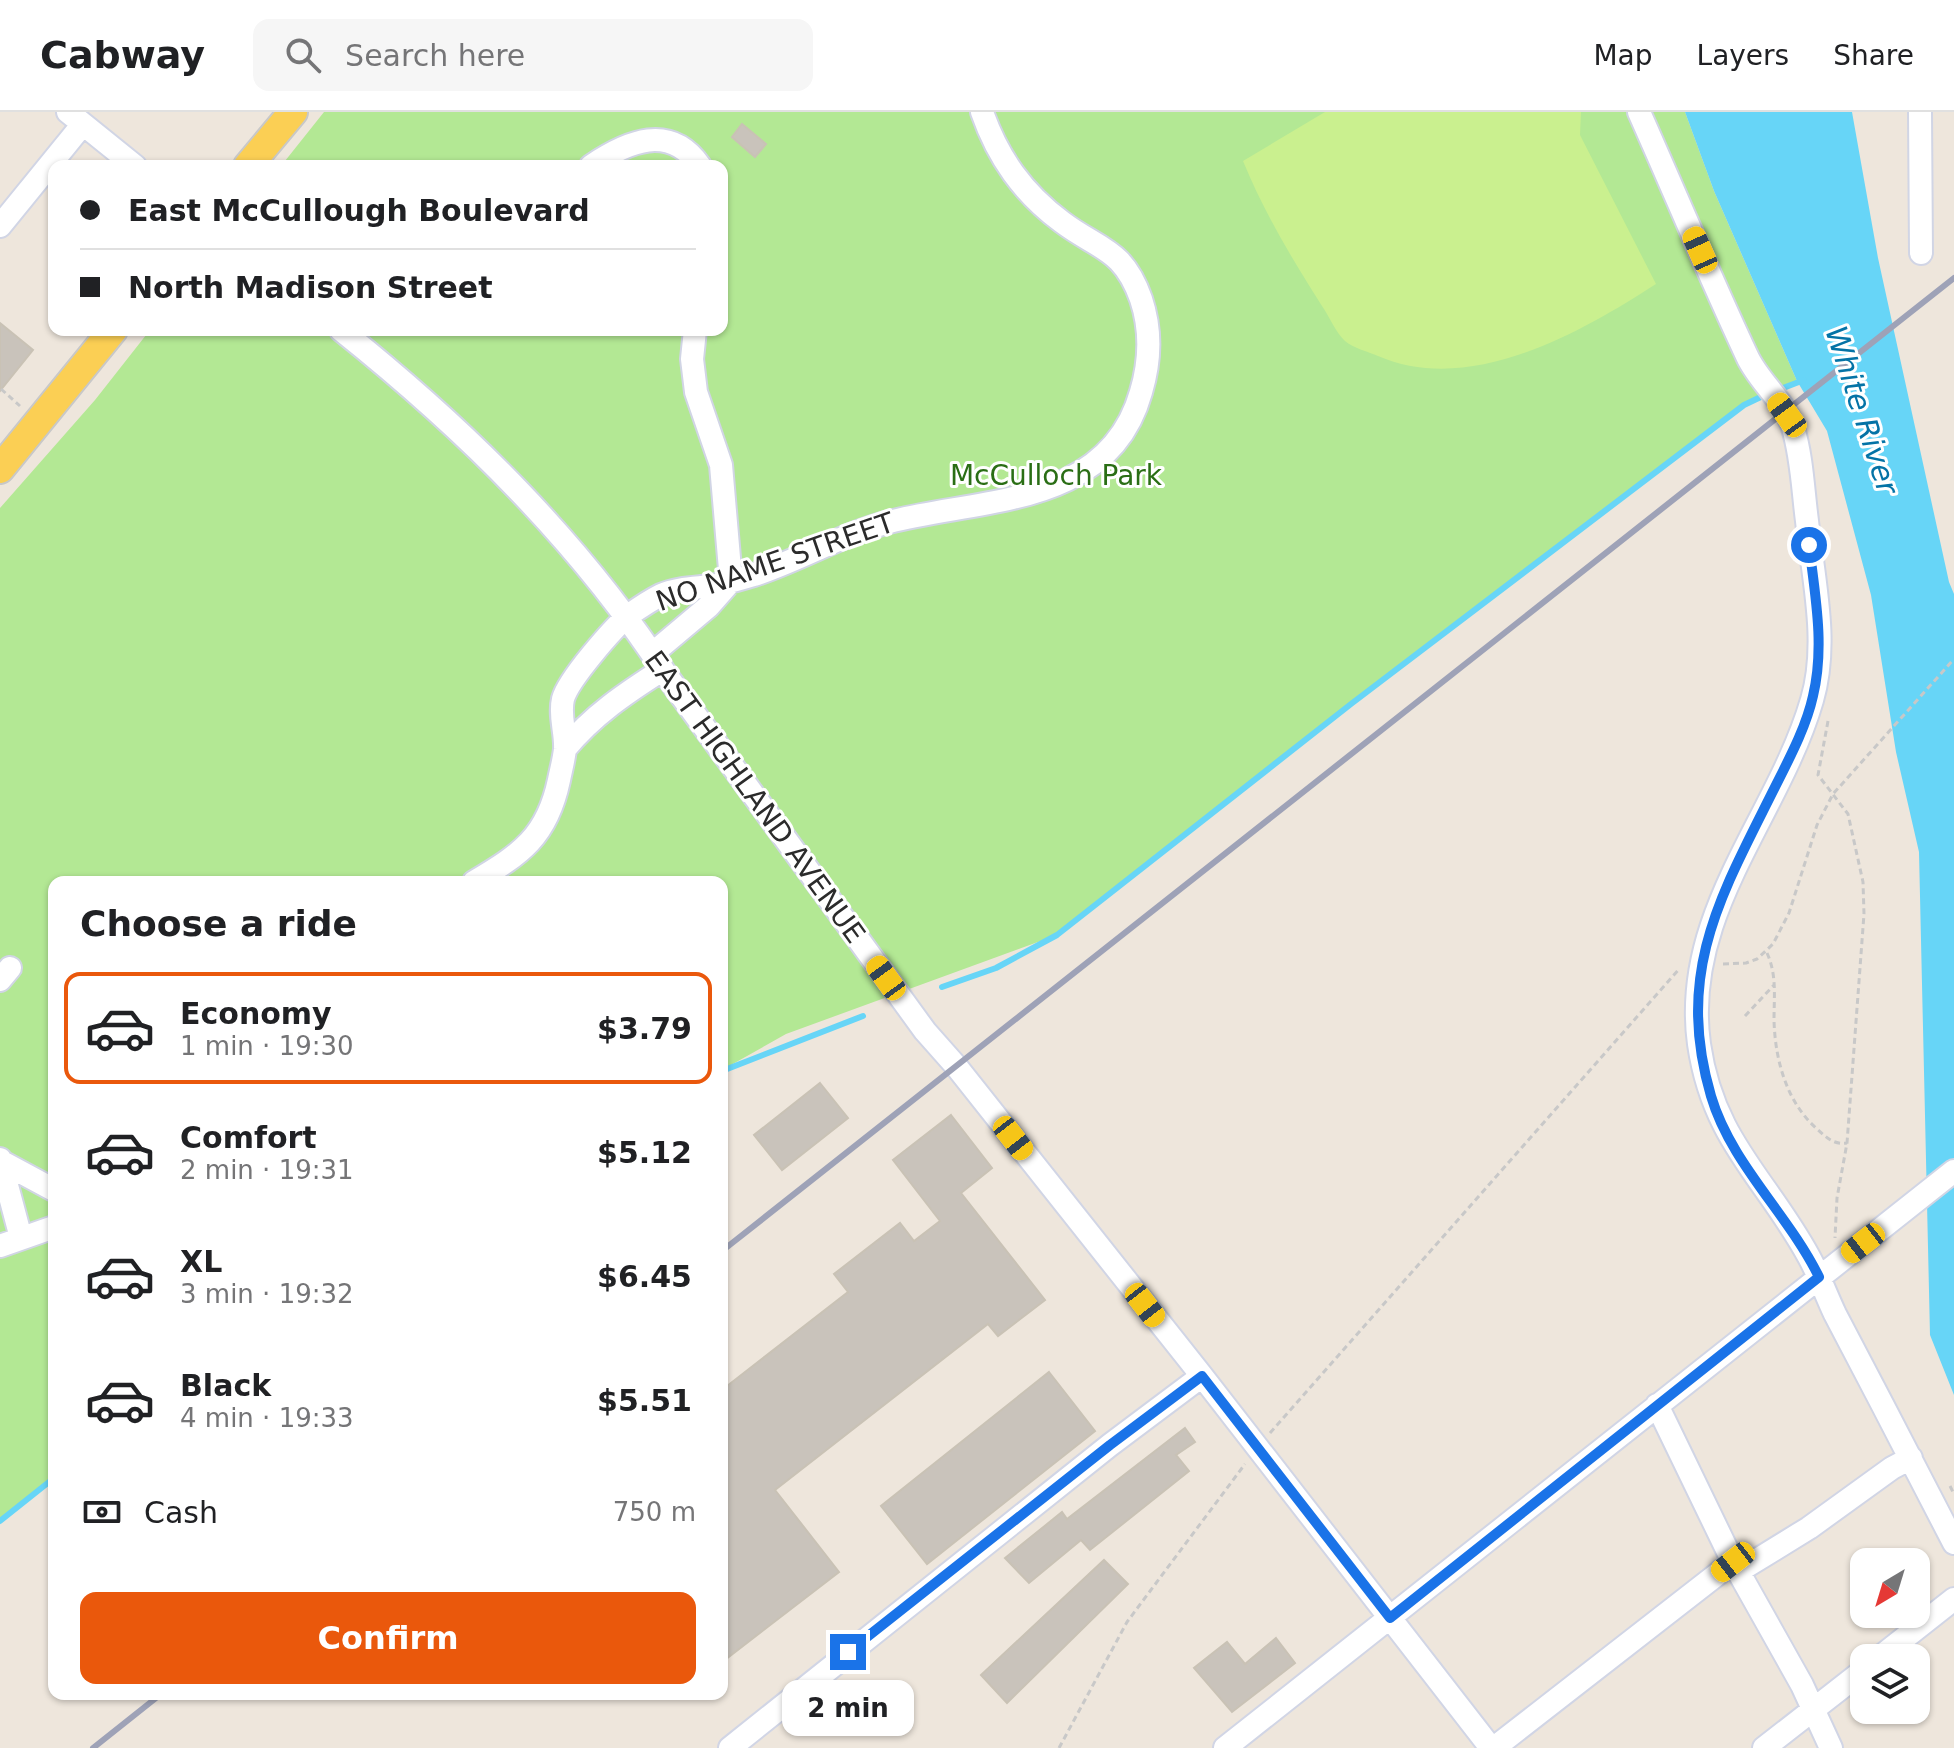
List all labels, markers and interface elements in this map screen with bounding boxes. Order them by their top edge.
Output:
search box [253,19,813,91]
text: Cabway [40,33,205,77]
icon: search [281,33,325,77]
text: Search here [345,38,525,73]
text: Map [1593,39,1653,72]
text: Layers [1697,39,1789,72]
text: Share [1833,39,1914,72]
text: East McCullough Boulevard [128,193,590,228]
car [1679,223,1721,277]
text: North Madison Street [128,270,493,305]
water label: White River [1818,322,1906,500]
car [1763,389,1811,441]
park label: McCulloch Park [950,459,1163,492]
street label: NO NAME STREET [652,505,899,618]
route start [1791,527,1827,563]
street label: EAST HIGHLAND AVENUE [638,645,872,949]
text: Choose a ride [80,903,357,944]
car [862,952,910,1004]
icon: car [84,992,156,1064]
text: Economy [180,996,332,1031]
text: $3.79 [597,1011,692,1046]
text: 1 min · 19:30 [180,1031,354,1061]
car [989,1112,1037,1164]
icon: car [84,1116,156,1188]
text: Comfort [180,1120,317,1155]
text: $5.12 [597,1135,692,1170]
text: 2 min · 19:31 [180,1155,354,1185]
car [1837,1219,1889,1267]
icon: car [84,1240,156,1312]
text: XL [180,1244,222,1279]
text: $6.45 [597,1259,692,1294]
text: 3 min · 19:32 [180,1279,354,1309]
car [1121,1279,1169,1331]
icon: car [84,1364,156,1436]
text: Black [180,1368,271,1403]
text: $5.51 [597,1383,692,1418]
text: 4 min · 19:33 [180,1403,354,1433]
icon: cash [80,1490,124,1534]
text: Cash [144,1495,218,1530]
text: 750 m [613,1497,696,1527]
car [1707,1538,1759,1586]
north arrow [1850,1548,1930,1628]
map controls [1850,1548,1930,1724]
button: Confirm [80,1592,696,1684]
route end [830,1634,866,1670]
button: layers [1850,1644,1930,1724]
callout: 2 min [782,1680,914,1736]
text: 2 min [807,1693,889,1723]

